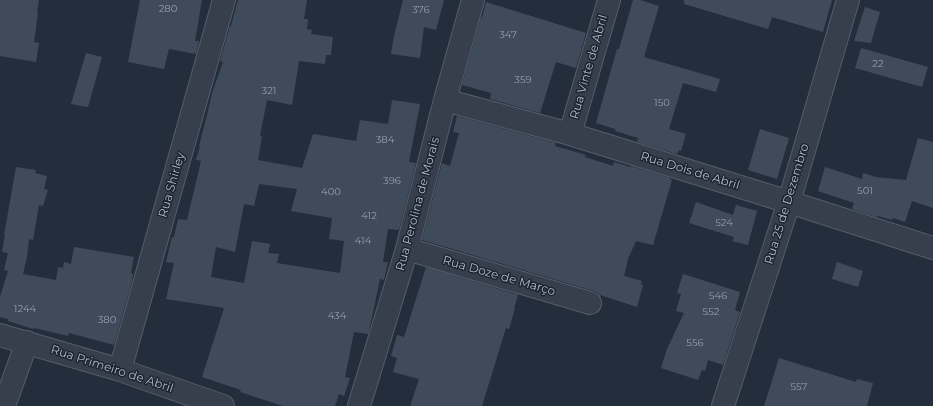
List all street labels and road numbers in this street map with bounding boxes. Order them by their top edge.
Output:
street label: Rua Vinte de Abril [567,13,611,121]
street label: Rua Perolina de Morais [393,136,443,272]
street label: Rua 25 de Dezembro [762,142,812,266]
street label: Rua Dois de Abril [639,149,741,193]
street label: Rua Shirley [156,151,188,219]
street label: Rua Doze de Março [441,253,557,299]
street label: Rua Primeiro de Abril [49,342,175,396]

